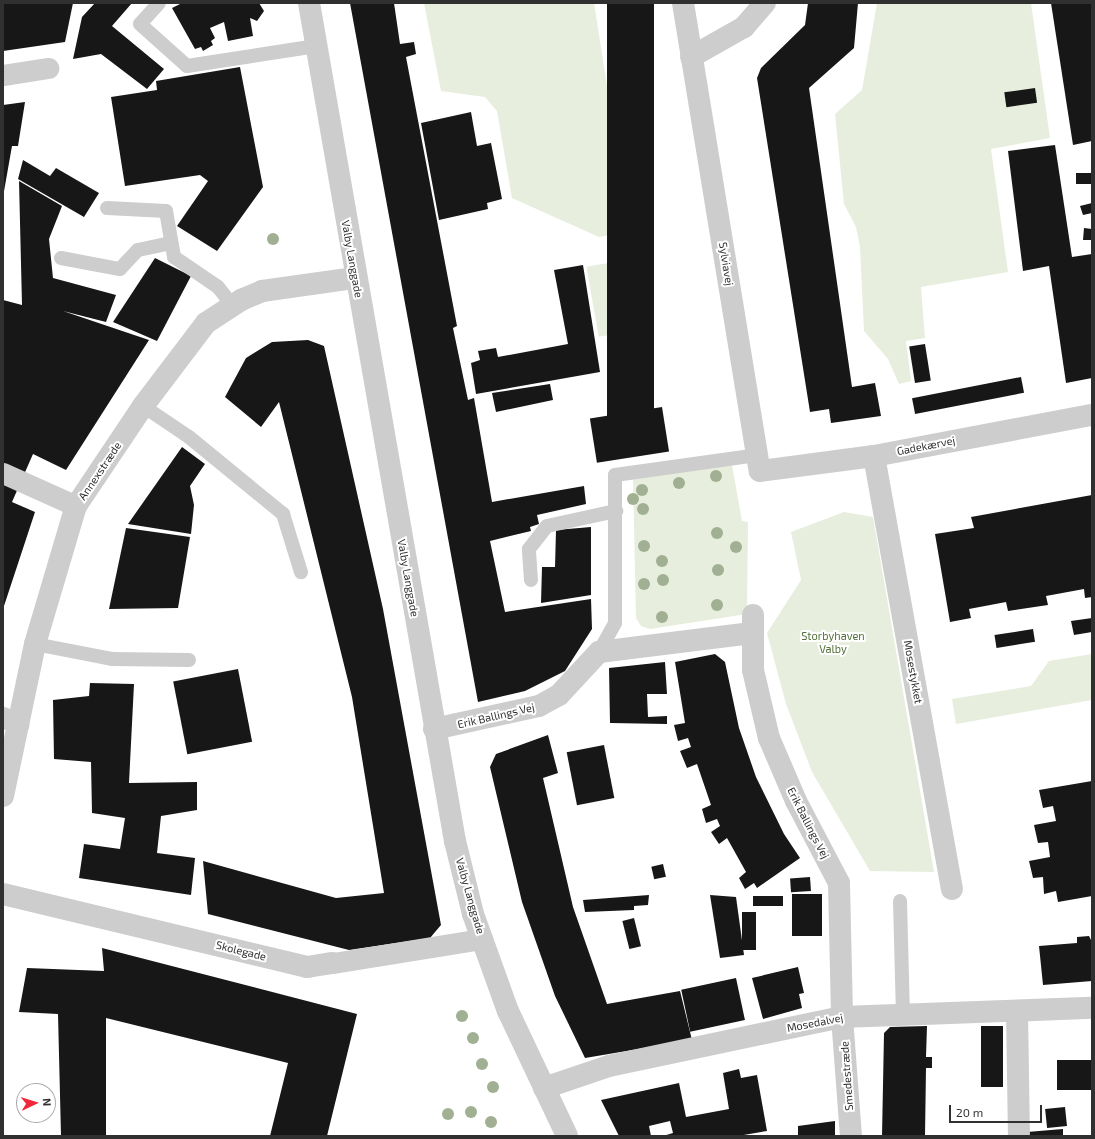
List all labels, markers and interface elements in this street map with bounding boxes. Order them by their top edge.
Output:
street label: Valby Langgade [339,219,365,299]
street label: Sylviavej [716,241,736,287]
street label: Gadekærvej [896,434,956,458]
street label: Annexstræde [76,439,124,503]
street label: Valby Langgade [395,538,421,618]
park label: Storbyhaven Valby [801,630,865,656]
street label: Mosestykket [901,639,925,705]
street label: Erik Ballings Vej [456,701,536,731]
street label: Erik Ballings Vej [784,785,832,861]
street label: Valby Langgade [453,856,487,936]
street label: Skolegade [214,938,268,964]
street label: Mosedalvej [786,1011,844,1035]
street label: Smedestræde [838,1041,856,1111]
north arrow [16,1083,56,1123]
scale bar [951,1097,1044,1123]
text: N [41,1098,54,1107]
text: 20 m [956,1105,983,1119]

